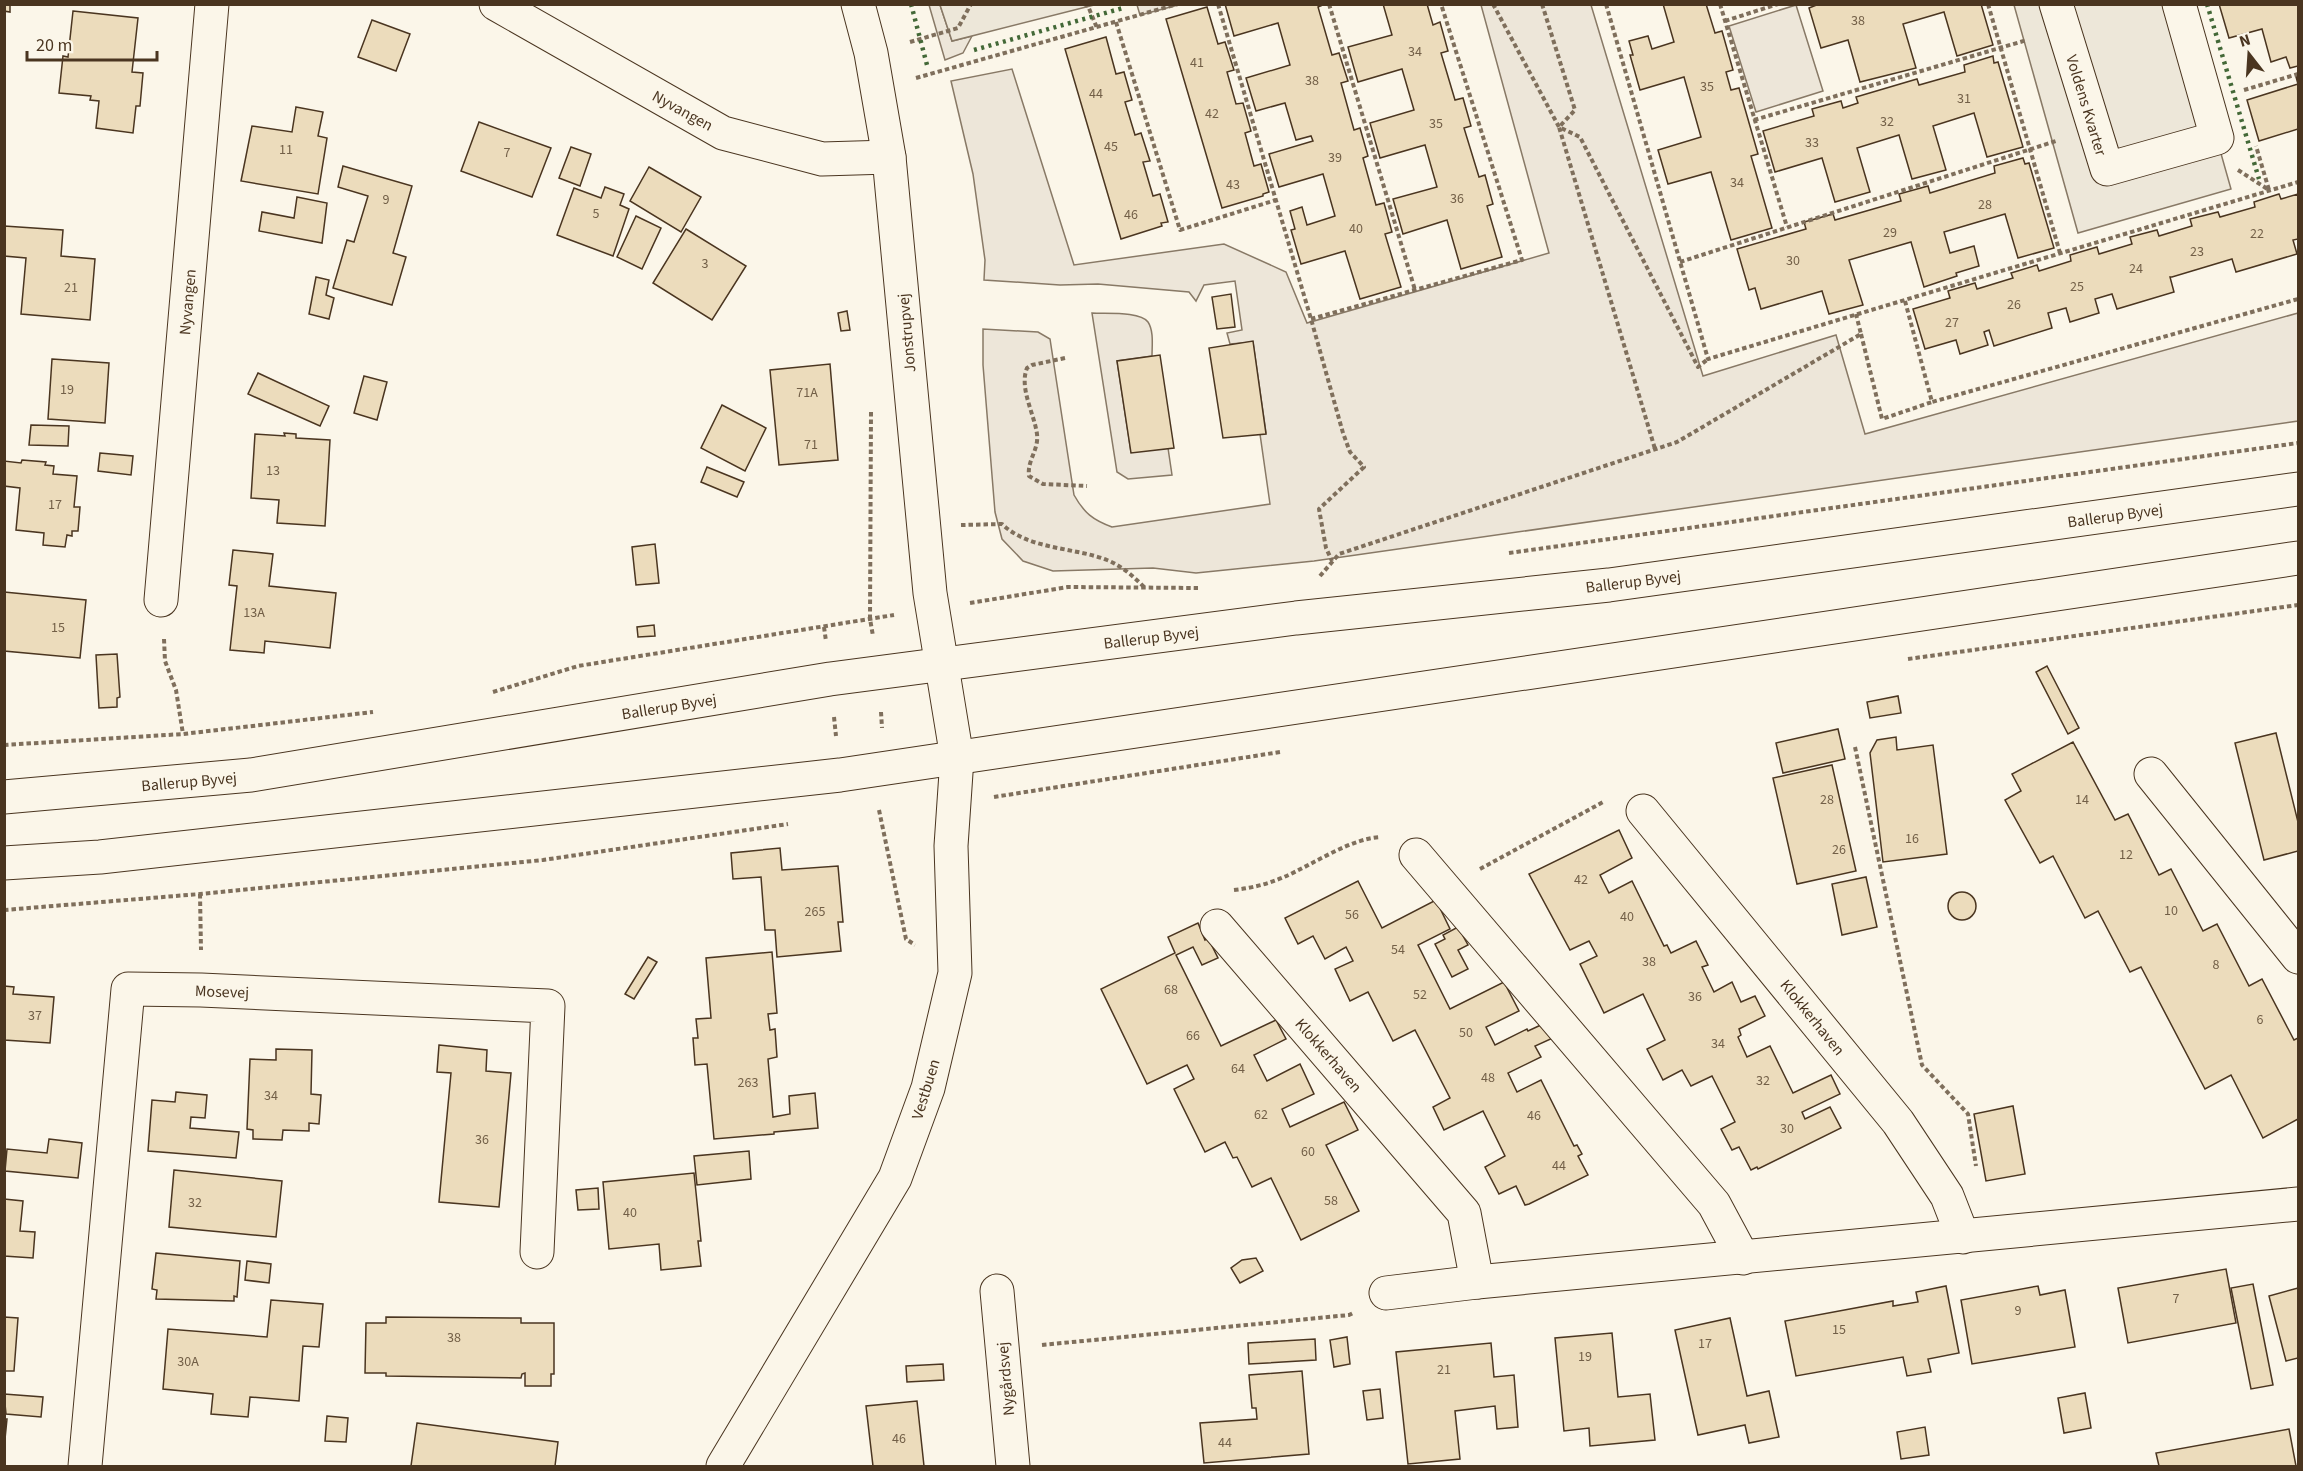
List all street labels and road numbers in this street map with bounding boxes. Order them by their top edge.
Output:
street label: Voldens Kvarter [2060,52,2112,159]
street label: Nyvangen [648,85,717,137]
street label: Nyvangen [174,268,202,336]
street label: Jonstrupvej [893,292,921,373]
street label: Ballerup Byvej [2066,498,2164,534]
street label: Ballerup Byvej [1584,565,1682,599]
street label: Ballerup Byvej [1102,621,1200,655]
street label: Ballerup Byvej [620,689,718,725]
street label: Ballerup Byvej [140,767,238,797]
street label: Klokkerhaven [1775,975,1850,1060]
street label: Mosevej [194,980,249,1004]
street label: Klokkerhaven [1290,1014,1367,1098]
street label: Vestbuen [906,1056,946,1122]
street label: Nygårdsvej [992,1341,1020,1417]

